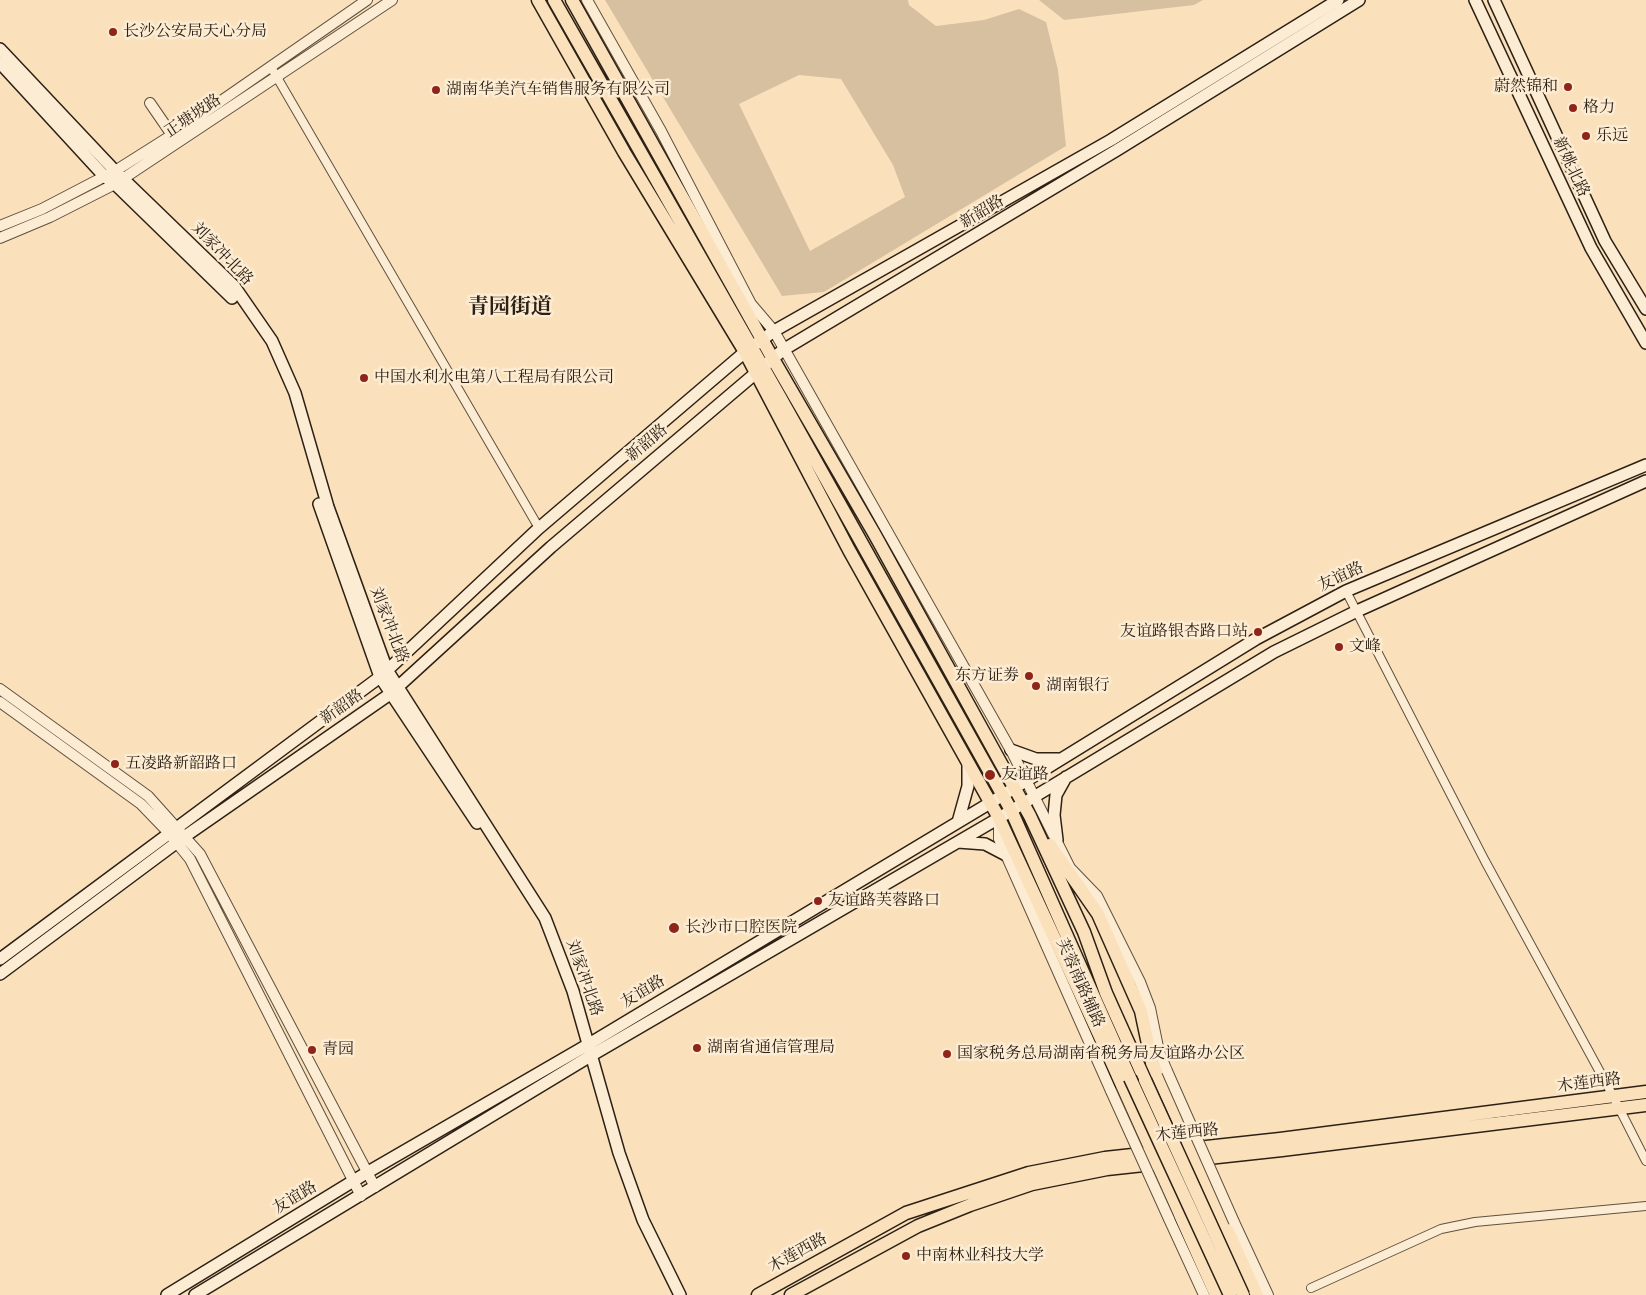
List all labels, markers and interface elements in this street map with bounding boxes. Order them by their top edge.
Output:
place label: 长沙公安局天心分局 [123,22,267,42]
marker: 长沙公安局天心分局 [107,26,119,38]
place label: 蔚然锦和 [1494,77,1558,97]
place label: 湖南华美汽车销售服务有限公司 [446,80,670,100]
marker: 蔚然锦和 [1562,81,1574,93]
marker: 湖南华美汽车销售服务有限公司 [430,84,442,96]
street label: 正塘坡路 [161,90,225,142]
place label: 格力 [1583,98,1615,118]
marker: 格力 [1567,102,1579,114]
place label: 乐远 [1596,126,1628,146]
marker: 乐远 [1580,130,1592,142]
street label: 新姚北路 [1549,134,1593,200]
street label: 新韶路 [956,191,1008,233]
street label: 刘家冲北路 [187,219,257,289]
district label: 青园街道 [468,294,552,320]
place label: 中国水利水电第八工程局有限公司 [374,368,614,388]
marker: 中国水利水电第八工程局有限公司 [358,372,370,384]
street label: 新韶路 [622,420,672,466]
street label: 友谊路 [1315,558,1367,596]
street label: 刘家冲北路 [366,584,412,666]
place label: 友谊路银杏路口站 [1120,622,1248,642]
marker: 友谊路银杏路口站 [1252,626,1264,638]
place label: 文峰 [1349,637,1381,657]
marker: 文峰 [1333,641,1345,653]
place label: 东方证劵 [955,666,1019,686]
marker: 东方证劵 [1023,670,1035,682]
place label: 湖南银行 [1046,676,1110,696]
marker: 湖南银行 [1030,680,1042,692]
street label: 新韶路 [317,685,367,729]
place label: 五凌路新韶路口 [125,754,237,774]
marker: 五凌路新韶路口 [109,758,121,770]
place label: 友谊路 [1001,765,1049,785]
marker: 友谊路 [983,768,997,782]
place label: 友谊路芙蓉路口 [828,891,940,911]
marker: 友谊路芙蓉路口 [812,895,824,907]
place label: 长沙市口腔医院 [685,918,797,938]
marker: 长沙市口腔医院 [667,921,681,935]
street label: 芙蓉南路辅路 [1052,935,1108,1031]
street label: 刘家冲北路 [562,937,606,1019]
street label: 友谊路 [617,971,669,1013]
place label: 湖南省通信管理局 [707,1038,835,1058]
place label: 青园 [322,1040,354,1060]
marker: 湖南省通信管理局 [691,1042,703,1054]
marker: 青园 [306,1044,318,1056]
place label: 国家税务总局湖南省税务局友谊路办公区 [957,1044,1245,1064]
marker: 国家税务总局湖南省税务局友谊路办公区 [941,1048,953,1060]
street label: 木莲西路 [1556,1070,1622,1096]
street label: 木莲西路 [1154,1120,1220,1146]
street label: 友谊路 [269,1177,321,1219]
street label: 木莲西路 [765,1229,831,1277]
place label: 中南林业科技大学 [916,1246,1044,1266]
marker: 中南林业科技大学 [900,1250,912,1262]

